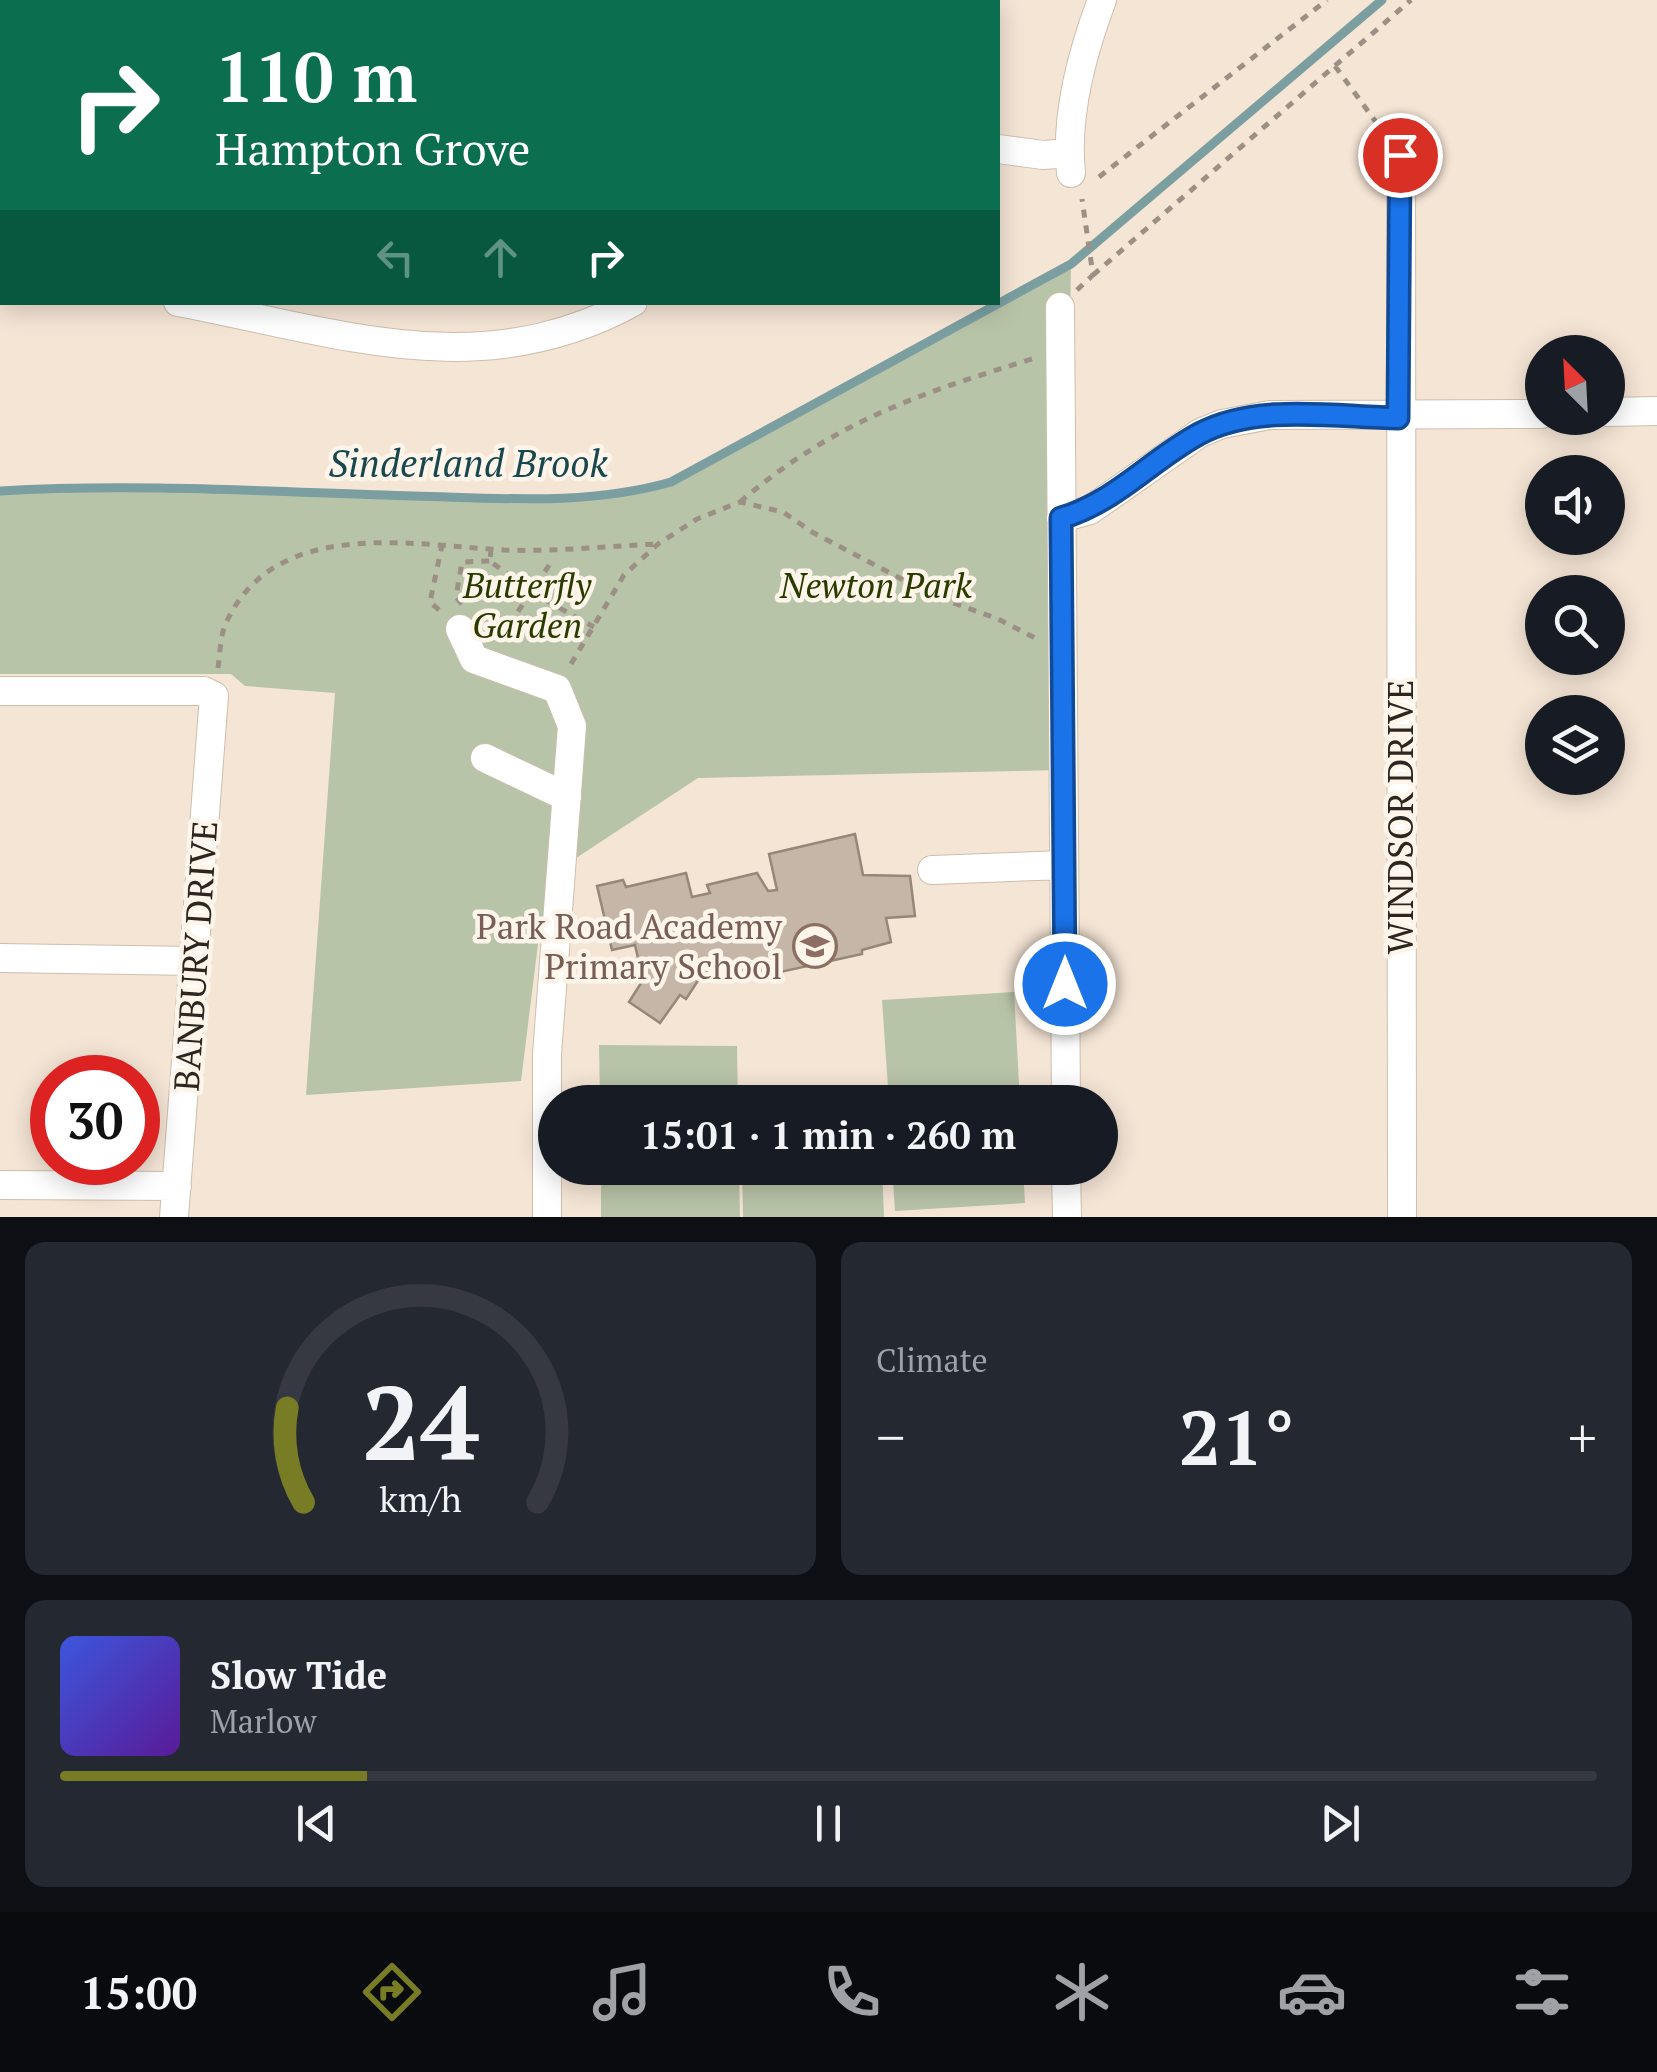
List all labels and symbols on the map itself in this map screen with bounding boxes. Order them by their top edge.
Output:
pin [1358,113,1443,198]
north arrow [1525,335,1625,435]
water label: Sinderland Brook [328,438,609,488]
park label: Butterfly Garden [462,562,592,648]
park label: Newton Park [779,562,972,608]
street label: WINDSOR DRIVE [1377,680,1423,954]
street label: BANBURY DRIVE [163,819,227,1093]
place label: Park Road Academy Primary School [476,903,783,989]
school or university icon: Park Road Academy Primary School [792,923,838,969]
position arrow [1013,932,1117,1036]
speed limit sign: 30 [30,1055,160,1185]

